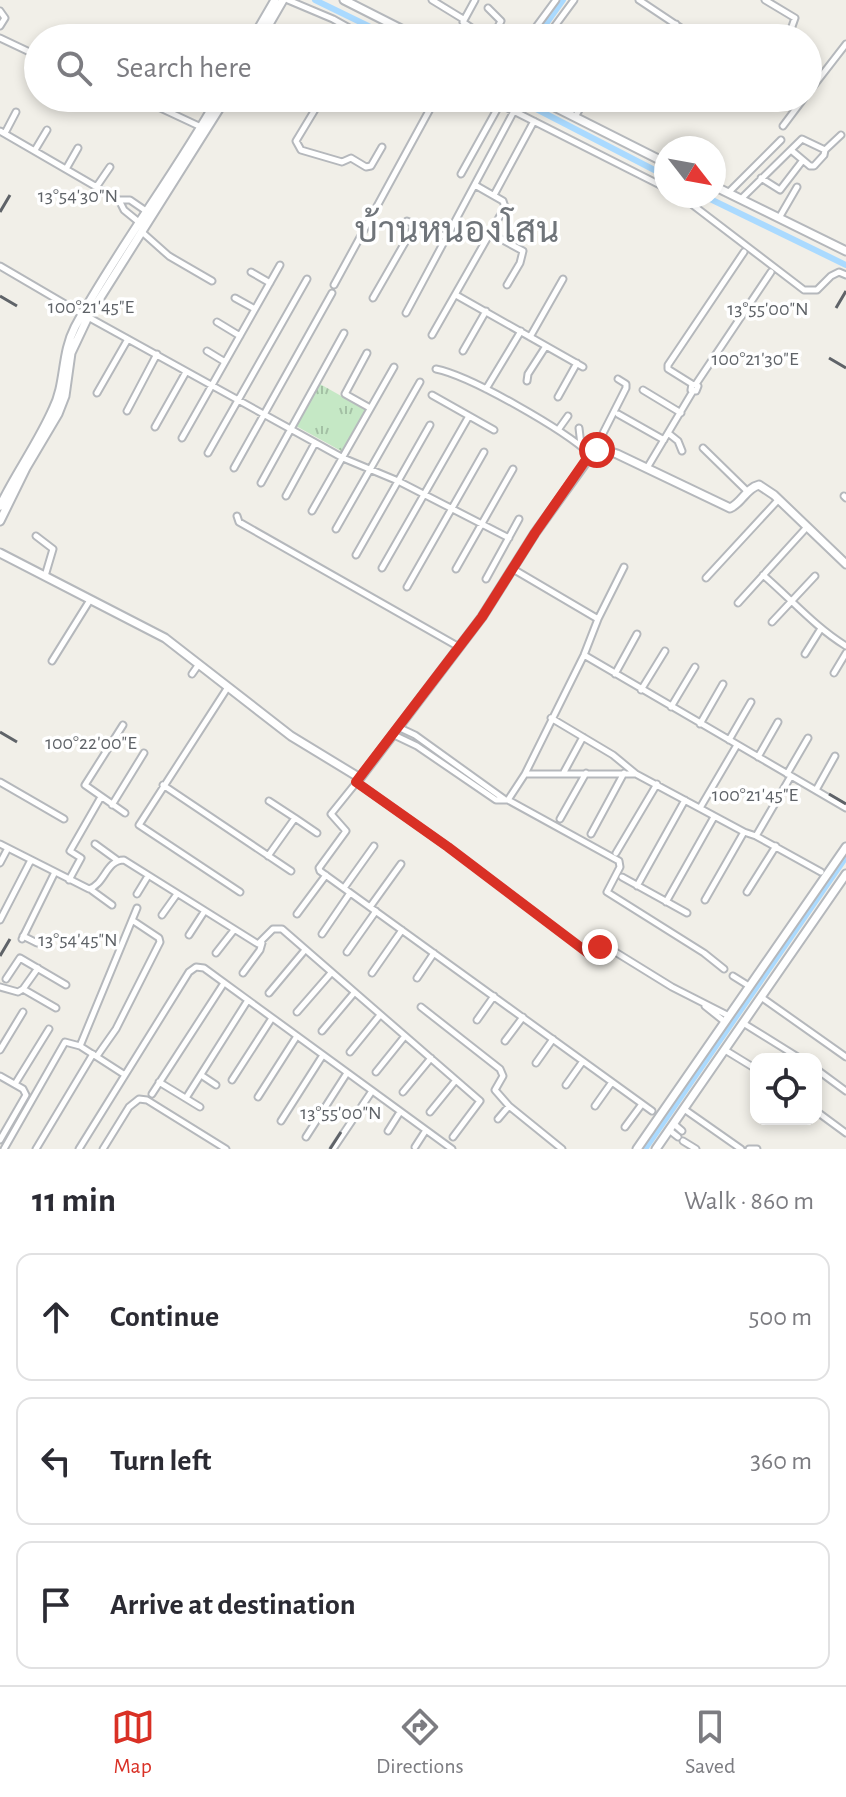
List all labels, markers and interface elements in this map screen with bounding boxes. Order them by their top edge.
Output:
search box [24,24,822,112]
icon: search [52,46,96,90]
text: Search here [116,53,252,83]
north arrow [654,136,726,208]
text: 13°54'30"N [38,186,118,206]
district label: บ้านหนองโสน [355,207,559,249]
text: 100°21'45"E [48,297,135,317]
text: 13°55'00"N [727,299,809,319]
text: 100°21'30"E [711,349,799,369]
route start [579,432,615,468]
text: 100°22'00"E [45,733,137,753]
text: 100°21'45"E [712,785,799,805]
route end [582,929,618,965]
text: 13°54'45"N [38,930,118,950]
map controls [750,1053,822,1125]
button: locate [750,1053,822,1125]
text: 13°55'00"N [300,1103,382,1123]
text: 11 min [32,1184,116,1218]
text: Walk · 860 m [684,1188,814,1214]
icon: ahead [34,1295,78,1339]
text: Continue [110,1302,219,1332]
text: 500 m [749,1304,812,1330]
icon: left [34,1439,78,1483]
text: Turn left [110,1446,211,1476]
text: 360 m [750,1448,812,1474]
icon: arrive [34,1583,78,1627]
text: Arrive at destination [110,1590,356,1620]
tab: Map [111,1705,155,1779]
tab: Directions [376,1705,464,1779]
tab: Saved [685,1705,735,1779]

